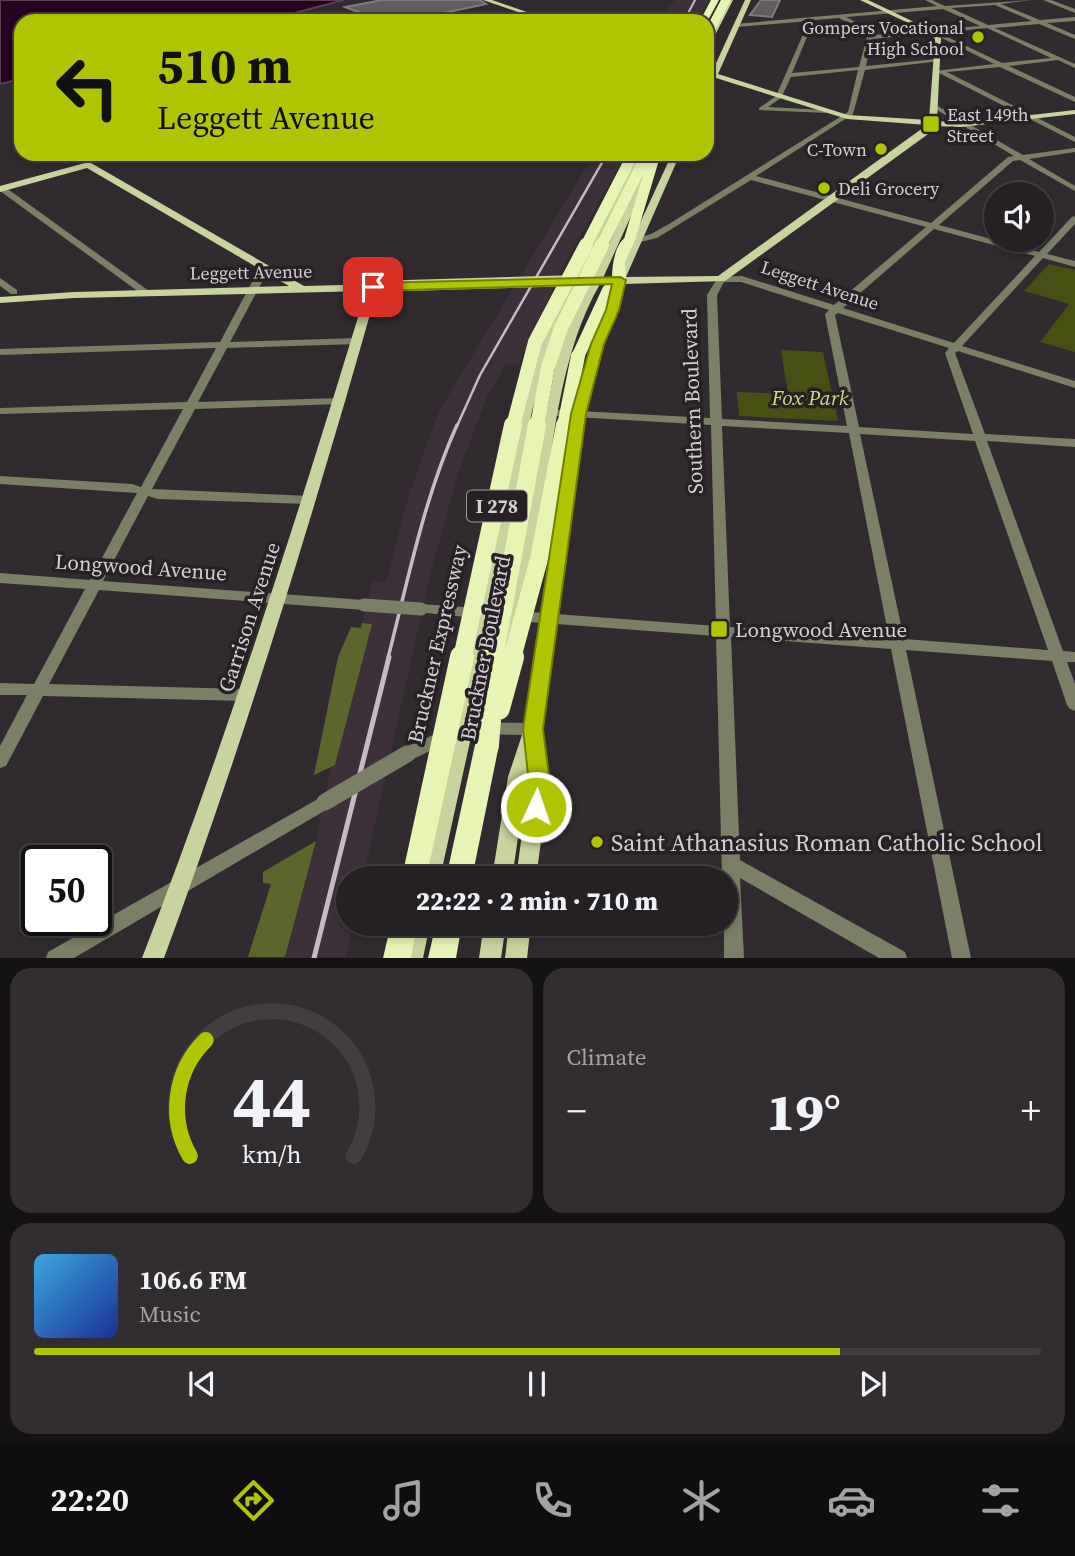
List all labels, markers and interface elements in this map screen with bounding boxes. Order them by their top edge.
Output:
place label: Gompers Vocational High School [802,15,964,61]
marker: Gompers Vocational High School [970,29,986,45]
text: 510 m [157,32,292,99]
icon: left [42,42,133,133]
text: Leggett Avenue [157,96,375,140]
place label: East 149th Street [947,102,1029,148]
marker: East 149th Street [921,114,941,134]
place label: C-Town [807,137,867,162]
marker: C-Town [873,141,889,157]
place label: Deli Grocery [838,176,940,201]
marker: Deli Grocery [816,180,832,196]
map controls [984,182,1054,252]
button: sound [984,182,1054,252]
street label: Leggett Avenue [758,254,882,316]
pin [343,257,403,317]
street label: Leggett Avenue [190,258,312,286]
icon: arrive [354,268,392,306]
street label: Southern Boulevard [674,307,710,494]
park label: Fox Park [770,383,849,412]
road number: I 278 [467,491,527,522]
street label: Garrison Avenue [211,538,287,696]
street label: Bruckner Expressway [400,542,474,746]
street label: Longwood Avenue [54,547,228,587]
street label: Bruckner Boulevard [453,553,517,743]
place label: Longwood Avenue [735,615,907,644]
marker: Longwood Avenue [709,619,729,639]
position arrow [499,770,573,844]
place label: Saint Athanasius Roman Catholic School [611,826,1043,859]
marker: Saint Athanasius Roman Catholic School [589,834,605,850]
speed limit sign: 50 [21,845,112,936]
text: 22:22 · 2 min · 710 m [416,883,658,919]
text: Climate [567,1041,646,1073]
text: 44 [232,1052,311,1151]
text: 19° [767,1076,841,1147]
text: − [567,1085,587,1137]
text: + [1021,1085,1041,1137]
text: km/h [241,1137,301,1171]
text: 106.6 FM [139,1262,247,1298]
text: Music [139,1298,201,1330]
icon: previous [183,1365,221,1403]
icon: pause [518,1365,556,1403]
icon: next [854,1365,892,1403]
icon: directions [229,1476,278,1525]
icon: music [379,1476,428,1525]
icon: phone [528,1476,577,1525]
icon: climate [677,1476,726,1525]
icon: car [827,1476,876,1525]
icon: filters [976,1476,1025,1525]
text: 22:20 [50,1478,129,1522]

